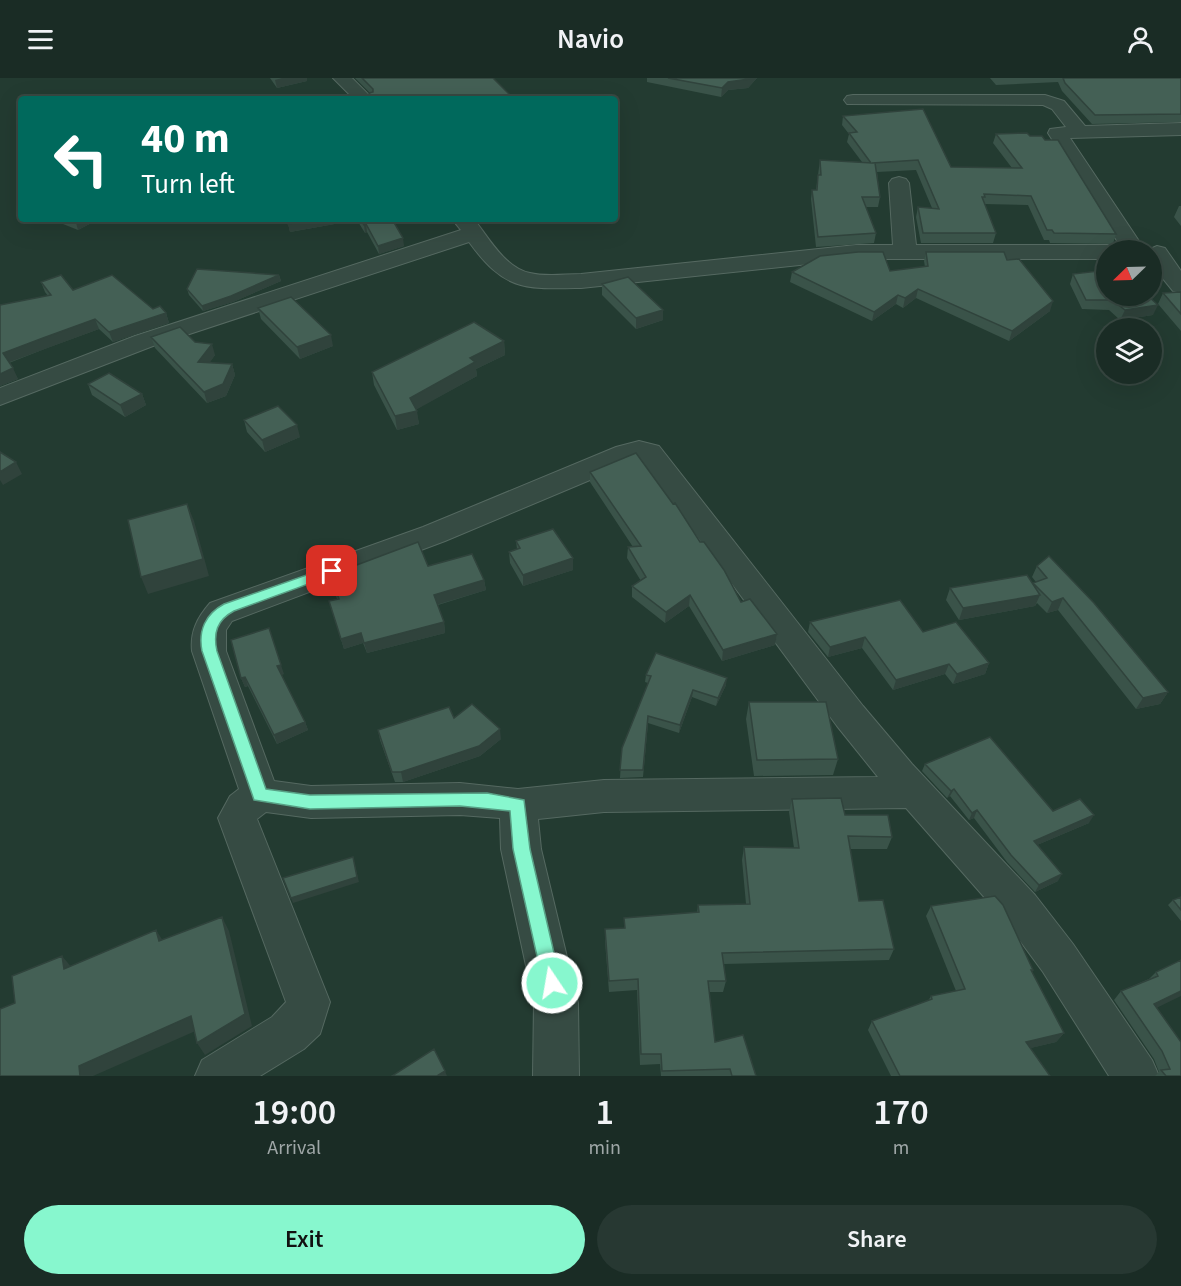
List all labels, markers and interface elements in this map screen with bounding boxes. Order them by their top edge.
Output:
text: Navio [557,20,624,59]
icon: menu [24,23,57,56]
icon: person [1124,23,1157,56]
text: 40 m [141,109,230,169]
icon: left [42,120,120,198]
text: Turn left [141,165,235,204]
north arrow [1096,240,1162,306]
map controls [1096,240,1162,384]
button: layers [1096,318,1162,384]
pin [306,545,357,596]
icon: arrive [315,554,348,587]
position arrow [520,951,584,1015]
text: 19:00 [252,1087,336,1138]
text: 1 [595,1087,614,1138]
text: 170 [873,1087,929,1138]
text: Arrival [267,1134,321,1162]
text: min [588,1134,621,1162]
text: m [893,1134,909,1162]
button: Exit [24,1205,585,1274]
button: Share [597,1205,1157,1274]

